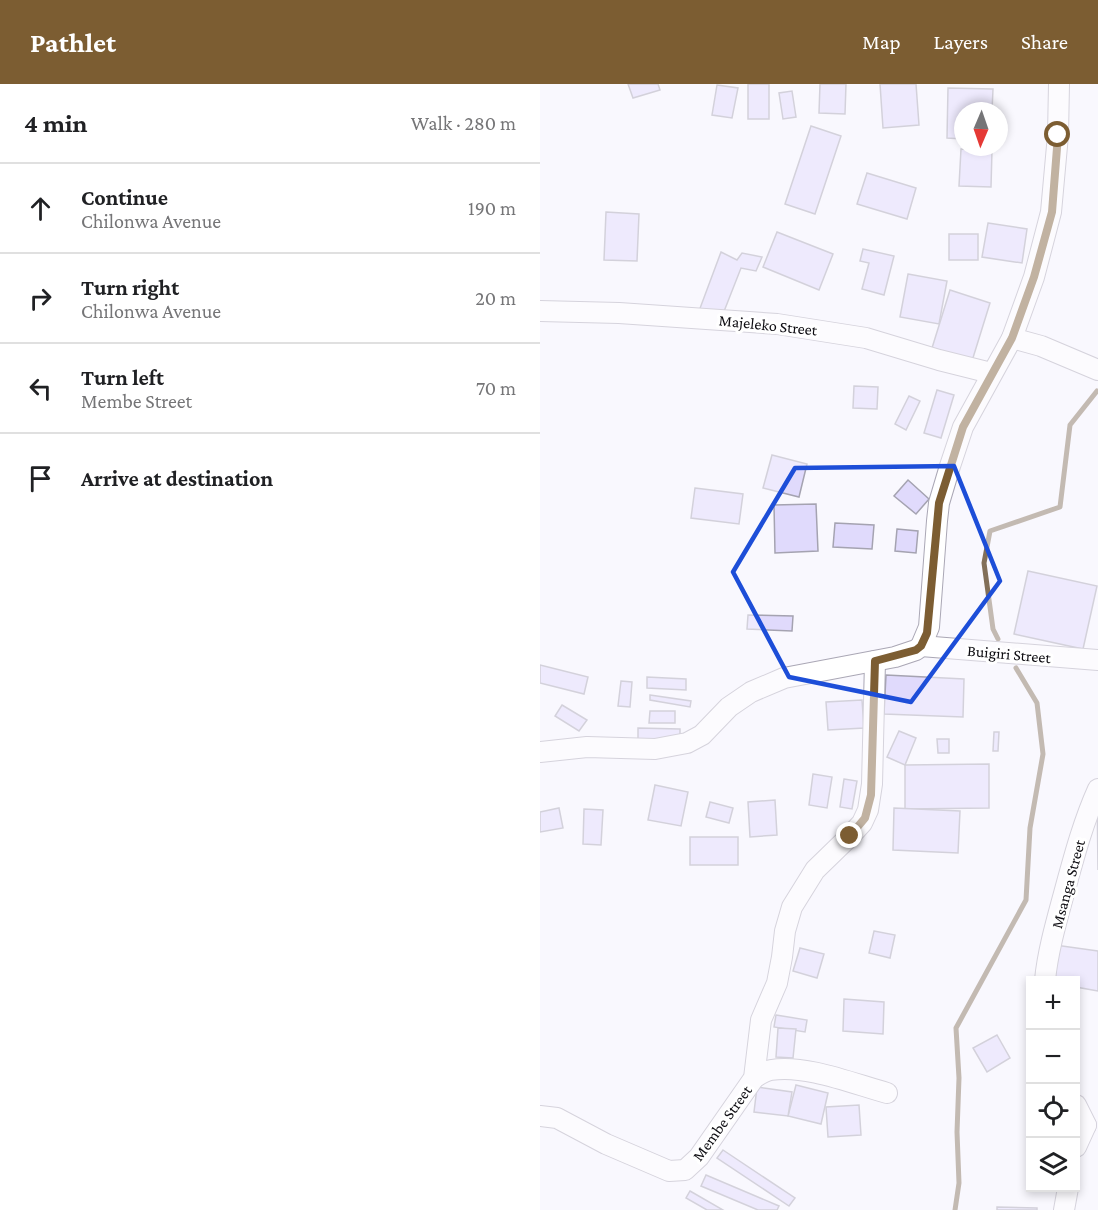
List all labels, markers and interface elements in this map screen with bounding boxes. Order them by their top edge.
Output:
text: Pathlet [30,27,116,58]
text: Map [862,30,901,54]
text: Layers [934,30,988,54]
text: Share [1021,30,1068,54]
north arrow [954,102,1008,156]
text: 4 min [24,109,88,138]
text: Walk · 280 m [411,112,516,134]
route start [1044,121,1070,147]
text: Continue [81,185,168,210]
icon: ahead [24,192,57,225]
text: 190 m [468,197,516,219]
text: Chilonwa Avenue [81,210,221,232]
text: Turn right [81,275,179,300]
icon: right [24,282,57,315]
text: 20 m [475,287,516,309]
text: Chilonwa Avenue [81,300,221,322]
street label: Majeleko Street [718,311,819,340]
text: Turn left [81,365,164,390]
icon: left [24,372,57,405]
text: 70 m [476,377,516,399]
text: Membe Street [81,390,192,412]
icon: arrive [24,462,57,495]
text: Arrive at destination [81,466,273,491]
street label: Buigiri Street [966,642,1052,667]
route end [836,822,862,848]
street label: Msanga Street [1048,837,1089,930]
map controls [1026,976,1080,1192]
button: + [1026,976,1080,1030]
button: − [1026,1030,1080,1084]
street label: Membe Street [689,1081,755,1164]
button: locate [1026,1084,1080,1138]
button: layers [1026,1138,1080,1192]

